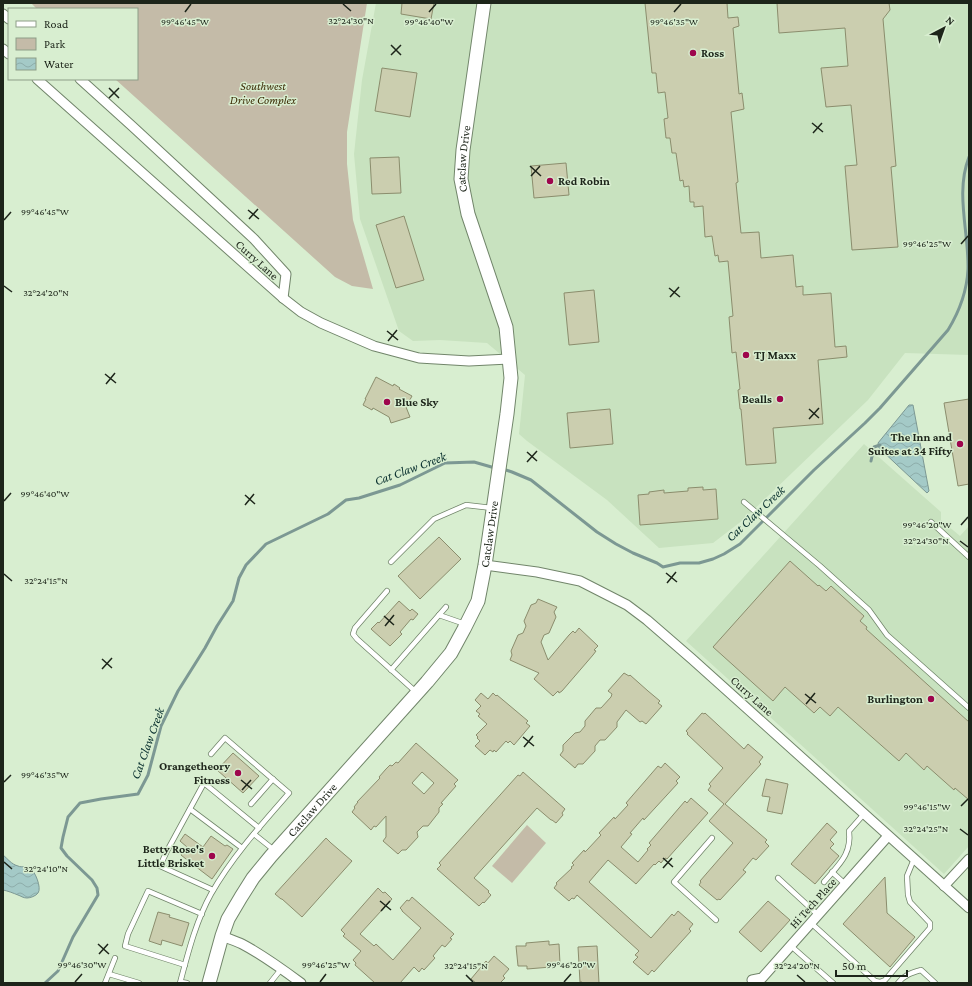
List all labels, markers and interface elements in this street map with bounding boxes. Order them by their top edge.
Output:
legend [8,8,138,80]
north arrow [924,8,964,48]
text: N [944,13,958,28]
text: 32°24'30"N [328,15,374,26]
text: 99°46'45"W [161,16,210,27]
text: 99°46'40"W [405,16,454,27]
text: 99°46'35"W [650,16,699,27]
text: Road [44,17,69,31]
text: Park [44,37,66,51]
place label: Ross [701,46,724,60]
marker: Ross [688,48,698,58]
text: Water [44,57,74,71]
park label: Southwest Drive Complex [230,79,297,107]
street label: Catclaw Drive [454,125,473,194]
place label: Red Robin [558,174,610,188]
marker: Red Robin [545,176,555,186]
text: 99°46'45"W [21,206,70,217]
street label: Curry Lane [233,237,281,283]
text: 99°46'25"W [903,238,952,249]
text: 32°24'20"N [23,287,69,298]
place label: TJ Maxx [754,348,797,362]
marker: TJ Maxx [741,350,751,360]
place label: Bealls [742,392,772,406]
marker: Bealls [775,394,785,404]
place label: Blue Sky [395,395,438,409]
marker: Blue Sky [382,397,392,407]
place label: The Inn and Suites at 34 Fifty [868,430,952,458]
marker: The Inn and Suites at 34 Fifty [955,439,965,449]
water label: Cat Claw Creek [372,448,449,488]
water label: Cat Claw Creek [723,481,789,544]
text: 99°46'40"W [21,488,70,499]
street label: Catclaw Drive [478,500,501,568]
text: 99°46'20"W [902,519,952,530]
text: 32°24'30"N [903,535,949,546]
text: 32°24'15"N [24,575,68,586]
street label: Curry Lane [728,673,776,719]
place label: Burlington [867,692,923,706]
marker: Burlington [926,694,936,704]
water label: Cat Claw Creek [128,704,168,781]
place label: Orangetheory Fitness [159,759,230,787]
marker: Orangetheory Fitness [233,768,243,778]
text: 99°46'35"W [21,769,70,780]
street label: Catclaw Drive [285,780,340,840]
text: 99°46'15"W [904,801,951,812]
text: 32°24'25"N [904,823,949,834]
place label: Betty Rose's Little Brisket [138,842,205,870]
marker: Betty Rose's Little Brisket [207,851,217,861]
text: 32°24'10"N [24,863,69,874]
street label: Hi Tech Place [787,875,839,931]
scale bar [836,952,907,978]
text: 99°46'30"W [58,959,107,970]
text: 99°46'25"W [302,959,351,970]
text: 99°46'20"W [546,959,596,970]
text: 50 m [842,959,867,973]
text: 32°24'15"N [444,960,488,971]
text: 32°24'20"N [774,960,820,971]

